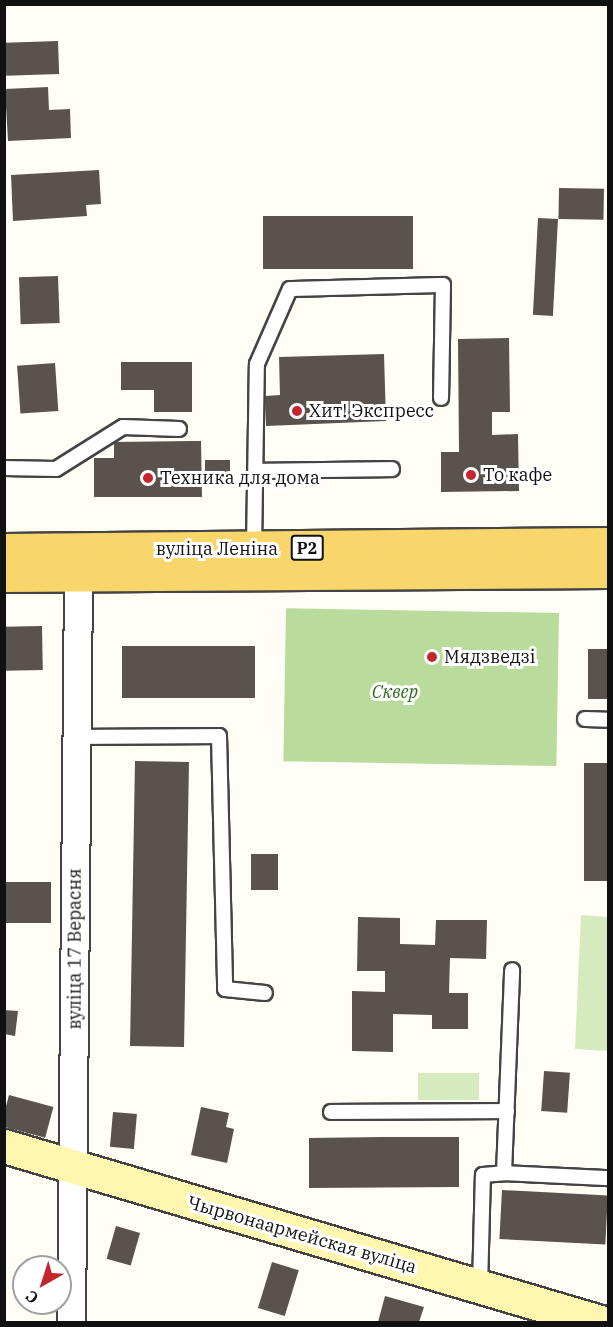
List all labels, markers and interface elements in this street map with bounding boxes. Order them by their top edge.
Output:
place label: Хит! Экспресс [309,400,434,422]
marker: Хит! Экспресс [290,404,304,418]
place label: То кафе [483,464,552,486]
place label: Техника для дома [160,467,320,489]
marker: То кафе [464,468,478,482]
marker: Техника для дома [141,471,155,485]
road number: Р2 [290,535,324,561]
street label: вуліца Леніна [156,538,278,560]
place label: Мядзведзі [444,646,535,668]
marker: Мядзведзі [425,650,439,664]
park label: Сквер [372,681,418,703]
street label: вуліца 17 Верасня [64,868,86,1030]
street label: Чырвонаармейская вуліца [185,1192,419,1278]
north arrow [12,1255,72,1315]
text: С [22,1286,42,1309]

